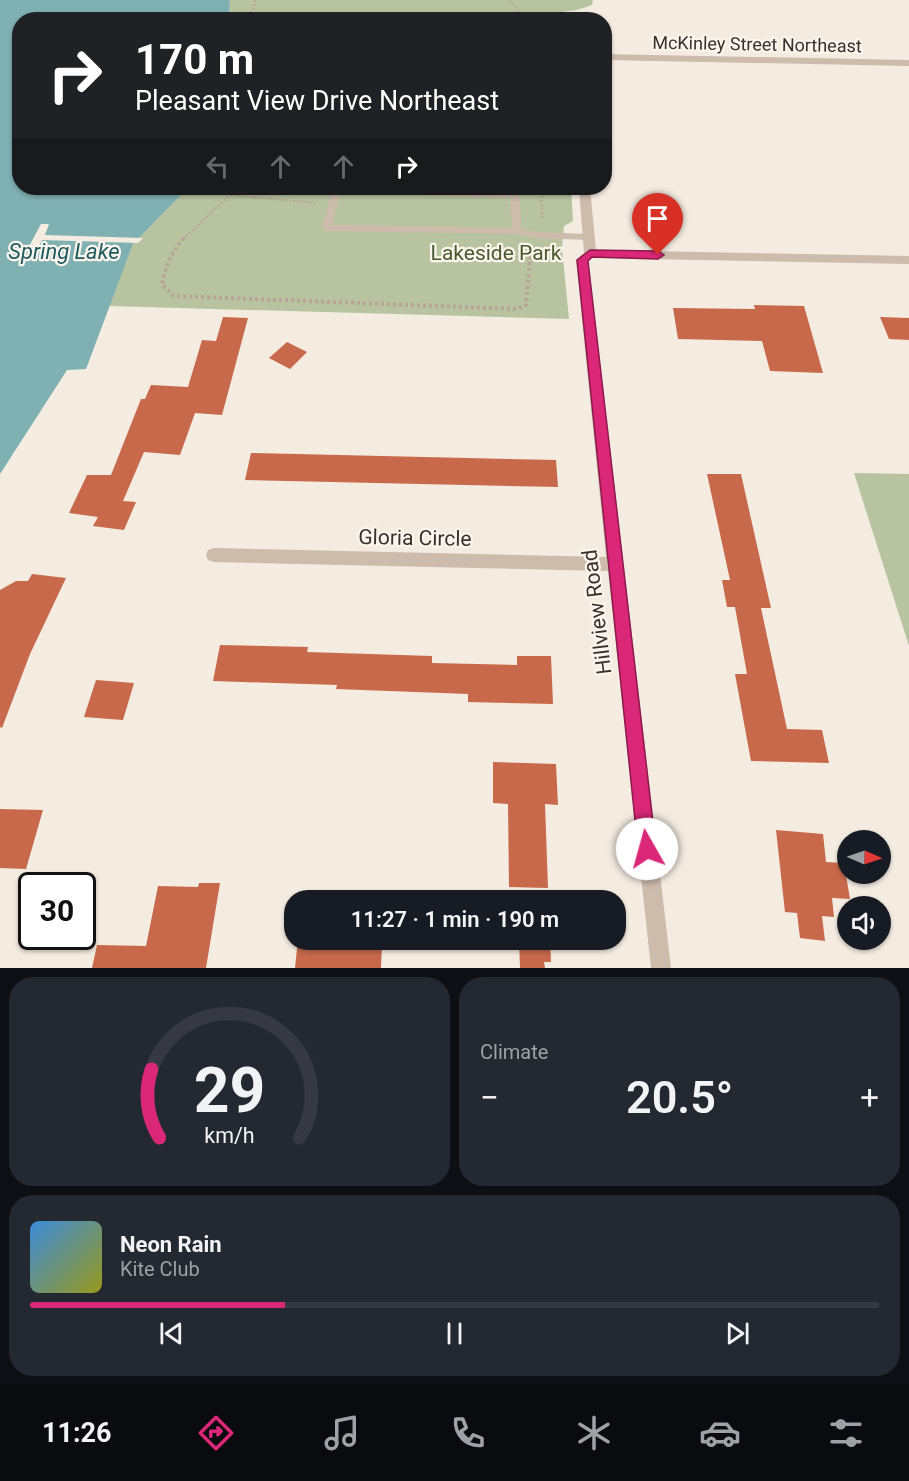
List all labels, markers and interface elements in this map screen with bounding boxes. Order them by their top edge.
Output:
street label: McKinley Street Northeast [652,32,862,56]
text: 170 m [135,35,254,84]
icon: right [36,36,114,114]
text: Pleasant View Drive Northeast [135,85,499,117]
icon: left [201,150,234,183]
icon: ahead [264,150,297,183]
icon: ahead [327,150,360,183]
icon: right [390,150,423,183]
pin [632,193,683,255]
icon: arrive [641,202,674,235]
water label: Spring Lake [8,239,120,264]
park label: Lakeside Park [431,241,562,265]
street label: Gloria Circle [358,525,472,551]
street label: Hillview Road [577,548,617,676]
position arrow [615,817,679,881]
north arrow [837,830,891,884]
map controls [837,830,891,950]
speed limit sign: 30 [18,872,96,950]
button: sound [837,896,891,950]
text: 11:27 · 1 min · 190 m [351,907,559,932]
text: Climate [480,1040,548,1064]
text: 29 [194,1054,265,1127]
text: 20.5° [626,1071,733,1124]
text: − [480,1078,499,1117]
text: + [860,1078,879,1117]
text: km/h [204,1124,255,1149]
text: Neon Rain [120,1232,222,1257]
text: Kite Club [120,1257,200,1281]
icon: previous [155,1317,188,1350]
icon: pause [438,1317,471,1350]
icon: next [721,1317,754,1350]
icon: directions [195,1412,237,1454]
icon: music [321,1412,363,1454]
icon: phone [447,1412,489,1454]
icon: climate [573,1412,615,1454]
icon: car [699,1412,741,1454]
icon: filters [825,1412,867,1454]
text: 11:26 [42,1417,112,1449]

